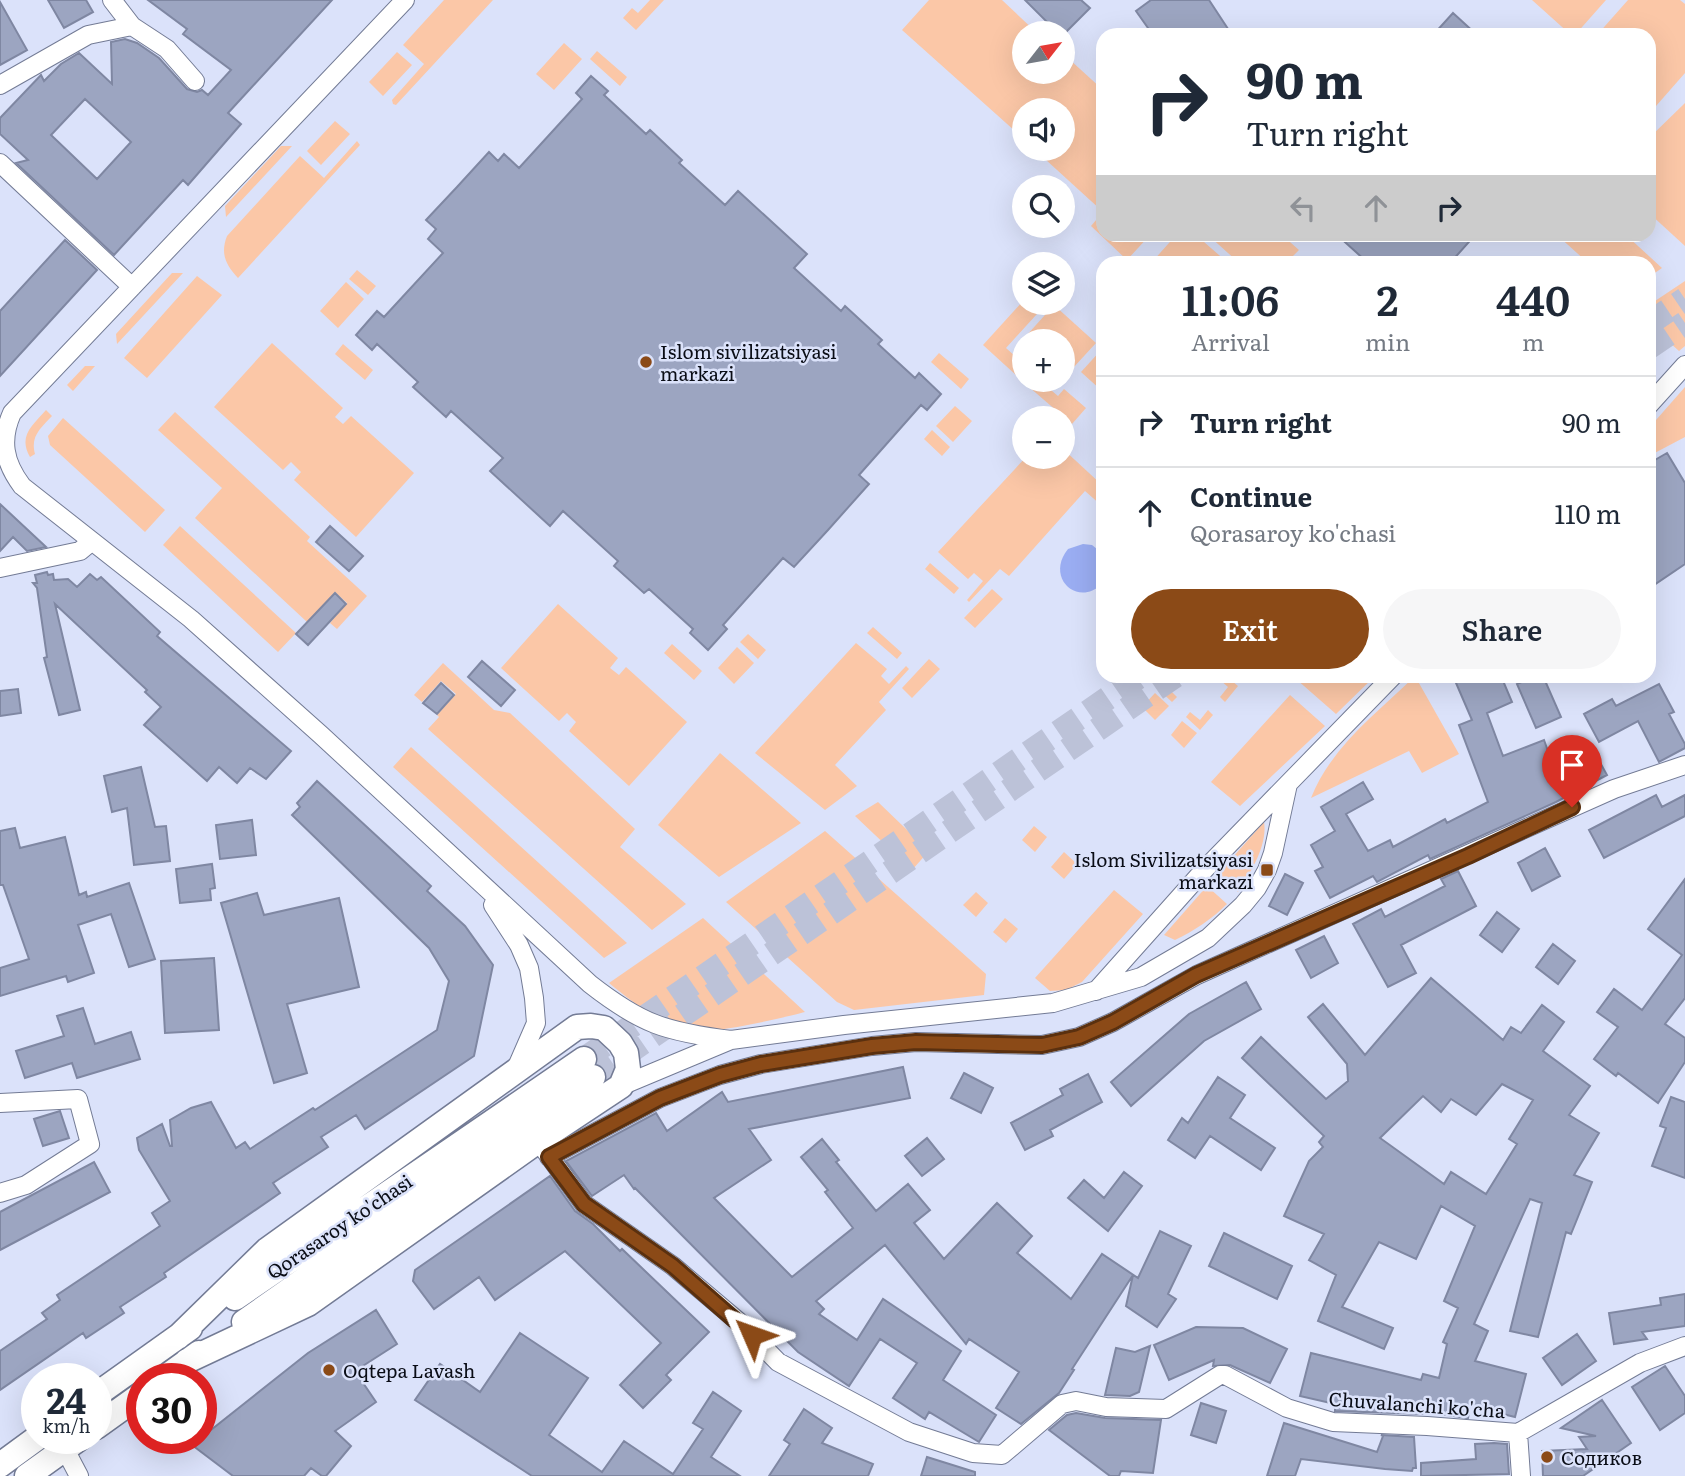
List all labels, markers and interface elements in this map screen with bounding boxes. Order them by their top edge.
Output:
north arrow [1012,21,1074,84]
map controls [1012,21,1075,469]
text: 90 m [1246,41,1363,114]
icon: right [1131,56,1222,147]
button: sound [1012,98,1075,161]
text: Turn right [1246,108,1408,156]
button: search [1012,175,1075,238]
icon: left [1284,189,1322,227]
icon: ahead [1357,189,1395,227]
icon: right [1430,189,1468,227]
button: layers [1012,252,1075,315]
text: 11:06 [1182,267,1279,329]
text: 2 [1377,267,1399,329]
text: 440 [1496,267,1570,329]
text: Arrival [1191,324,1270,358]
text: min [1365,324,1410,358]
text: m [1522,324,1544,358]
button: + [1012,329,1075,392]
place label: Islom sivilizatsiyasi markazi [660,337,836,387]
marker: Islom sivilizatsiyasi markazi [638,354,654,370]
text: Turn right [1190,402,1332,441]
text: 90 m [1562,402,1621,441]
icon: right [1131,403,1169,441]
button: − [1012,406,1075,469]
text: Continue [1190,476,1312,515]
text: 110 m [1554,493,1621,532]
icon: ahead [1131,494,1169,532]
text: Qorasaroy ko'chasi [1190,515,1396,549]
button: Exit [1131,589,1369,669]
button: Share [1383,589,1621,669]
pin [1542,735,1602,807]
icon: arrive [1553,746,1591,784]
place label: Islom Sivilizatsiyasi markazi [1074,845,1253,895]
marker: Islom Sivilizatsiyasi markazi [1259,862,1275,878]
street label: Qorasaroy ko'chasi [261,1167,417,1285]
position arrow [715,1298,789,1372]
place label: Oqtepa Lavash [343,1356,475,1384]
marker: Oqtepa Lavash [321,1362,337,1378]
speed limit sign: 30 [126,1363,217,1454]
text: 24 [47,1373,86,1425]
street label: Chuvalanchi ko'cha [1328,1384,1507,1424]
text: km/h [43,1412,90,1439]
place label: Содиков [1561,1443,1642,1471]
marker: Содиков [1539,1449,1555,1465]

